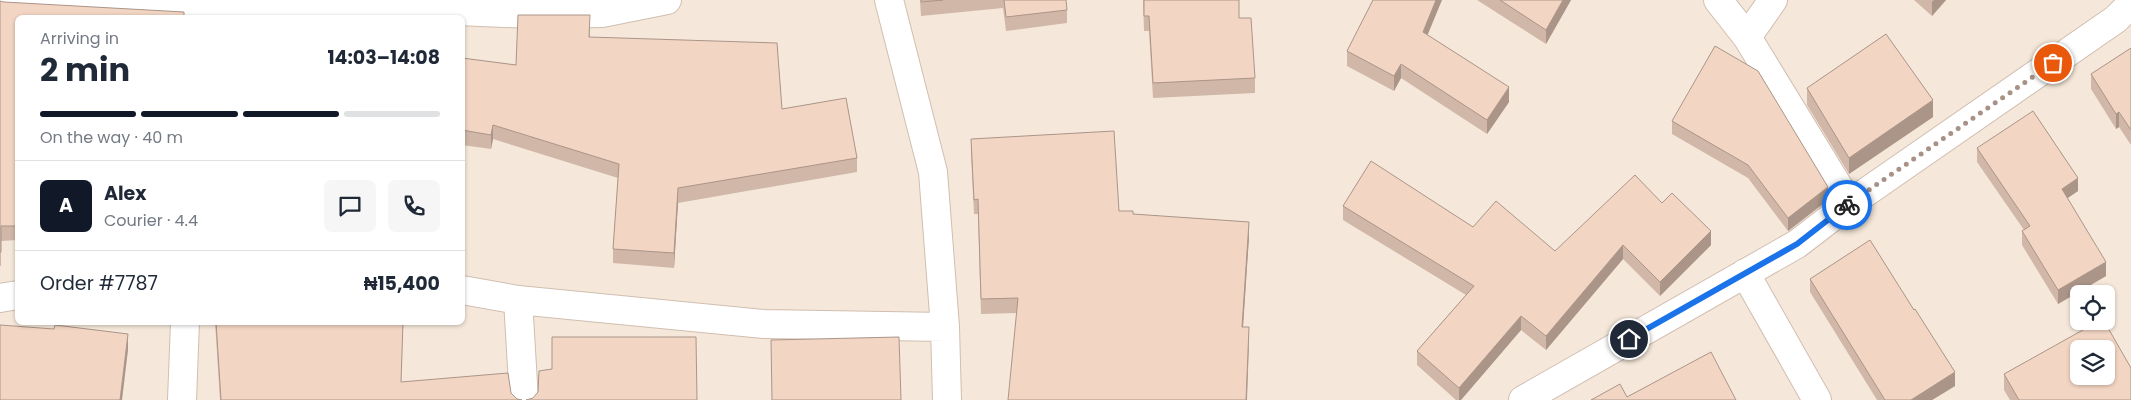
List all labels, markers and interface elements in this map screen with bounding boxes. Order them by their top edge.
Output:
text: Arriving in [40,27,119,50]
pin [2032,42,2074,84]
text: 14:03–14:08 [327,44,440,71]
text: 2 min [40,47,130,92]
icon: bag [2039,49,2067,77]
text: On the way · 40 m [40,126,183,149]
text: Alex [104,180,146,207]
button: chat [324,180,376,232]
button: phone [388,180,440,232]
courier [1822,180,1872,230]
icon: bike [1833,191,1861,219]
text: A [59,192,73,219]
text: Courier · 4.4 [104,209,198,232]
text: Order #7787 [40,270,158,297]
text: ₦15,400 [364,270,440,297]
map controls [2070,285,2115,385]
button: locate [2070,285,2115,330]
pin [1608,318,1650,360]
icon: home [1615,325,1643,353]
button: layers [2070,340,2115,385]

